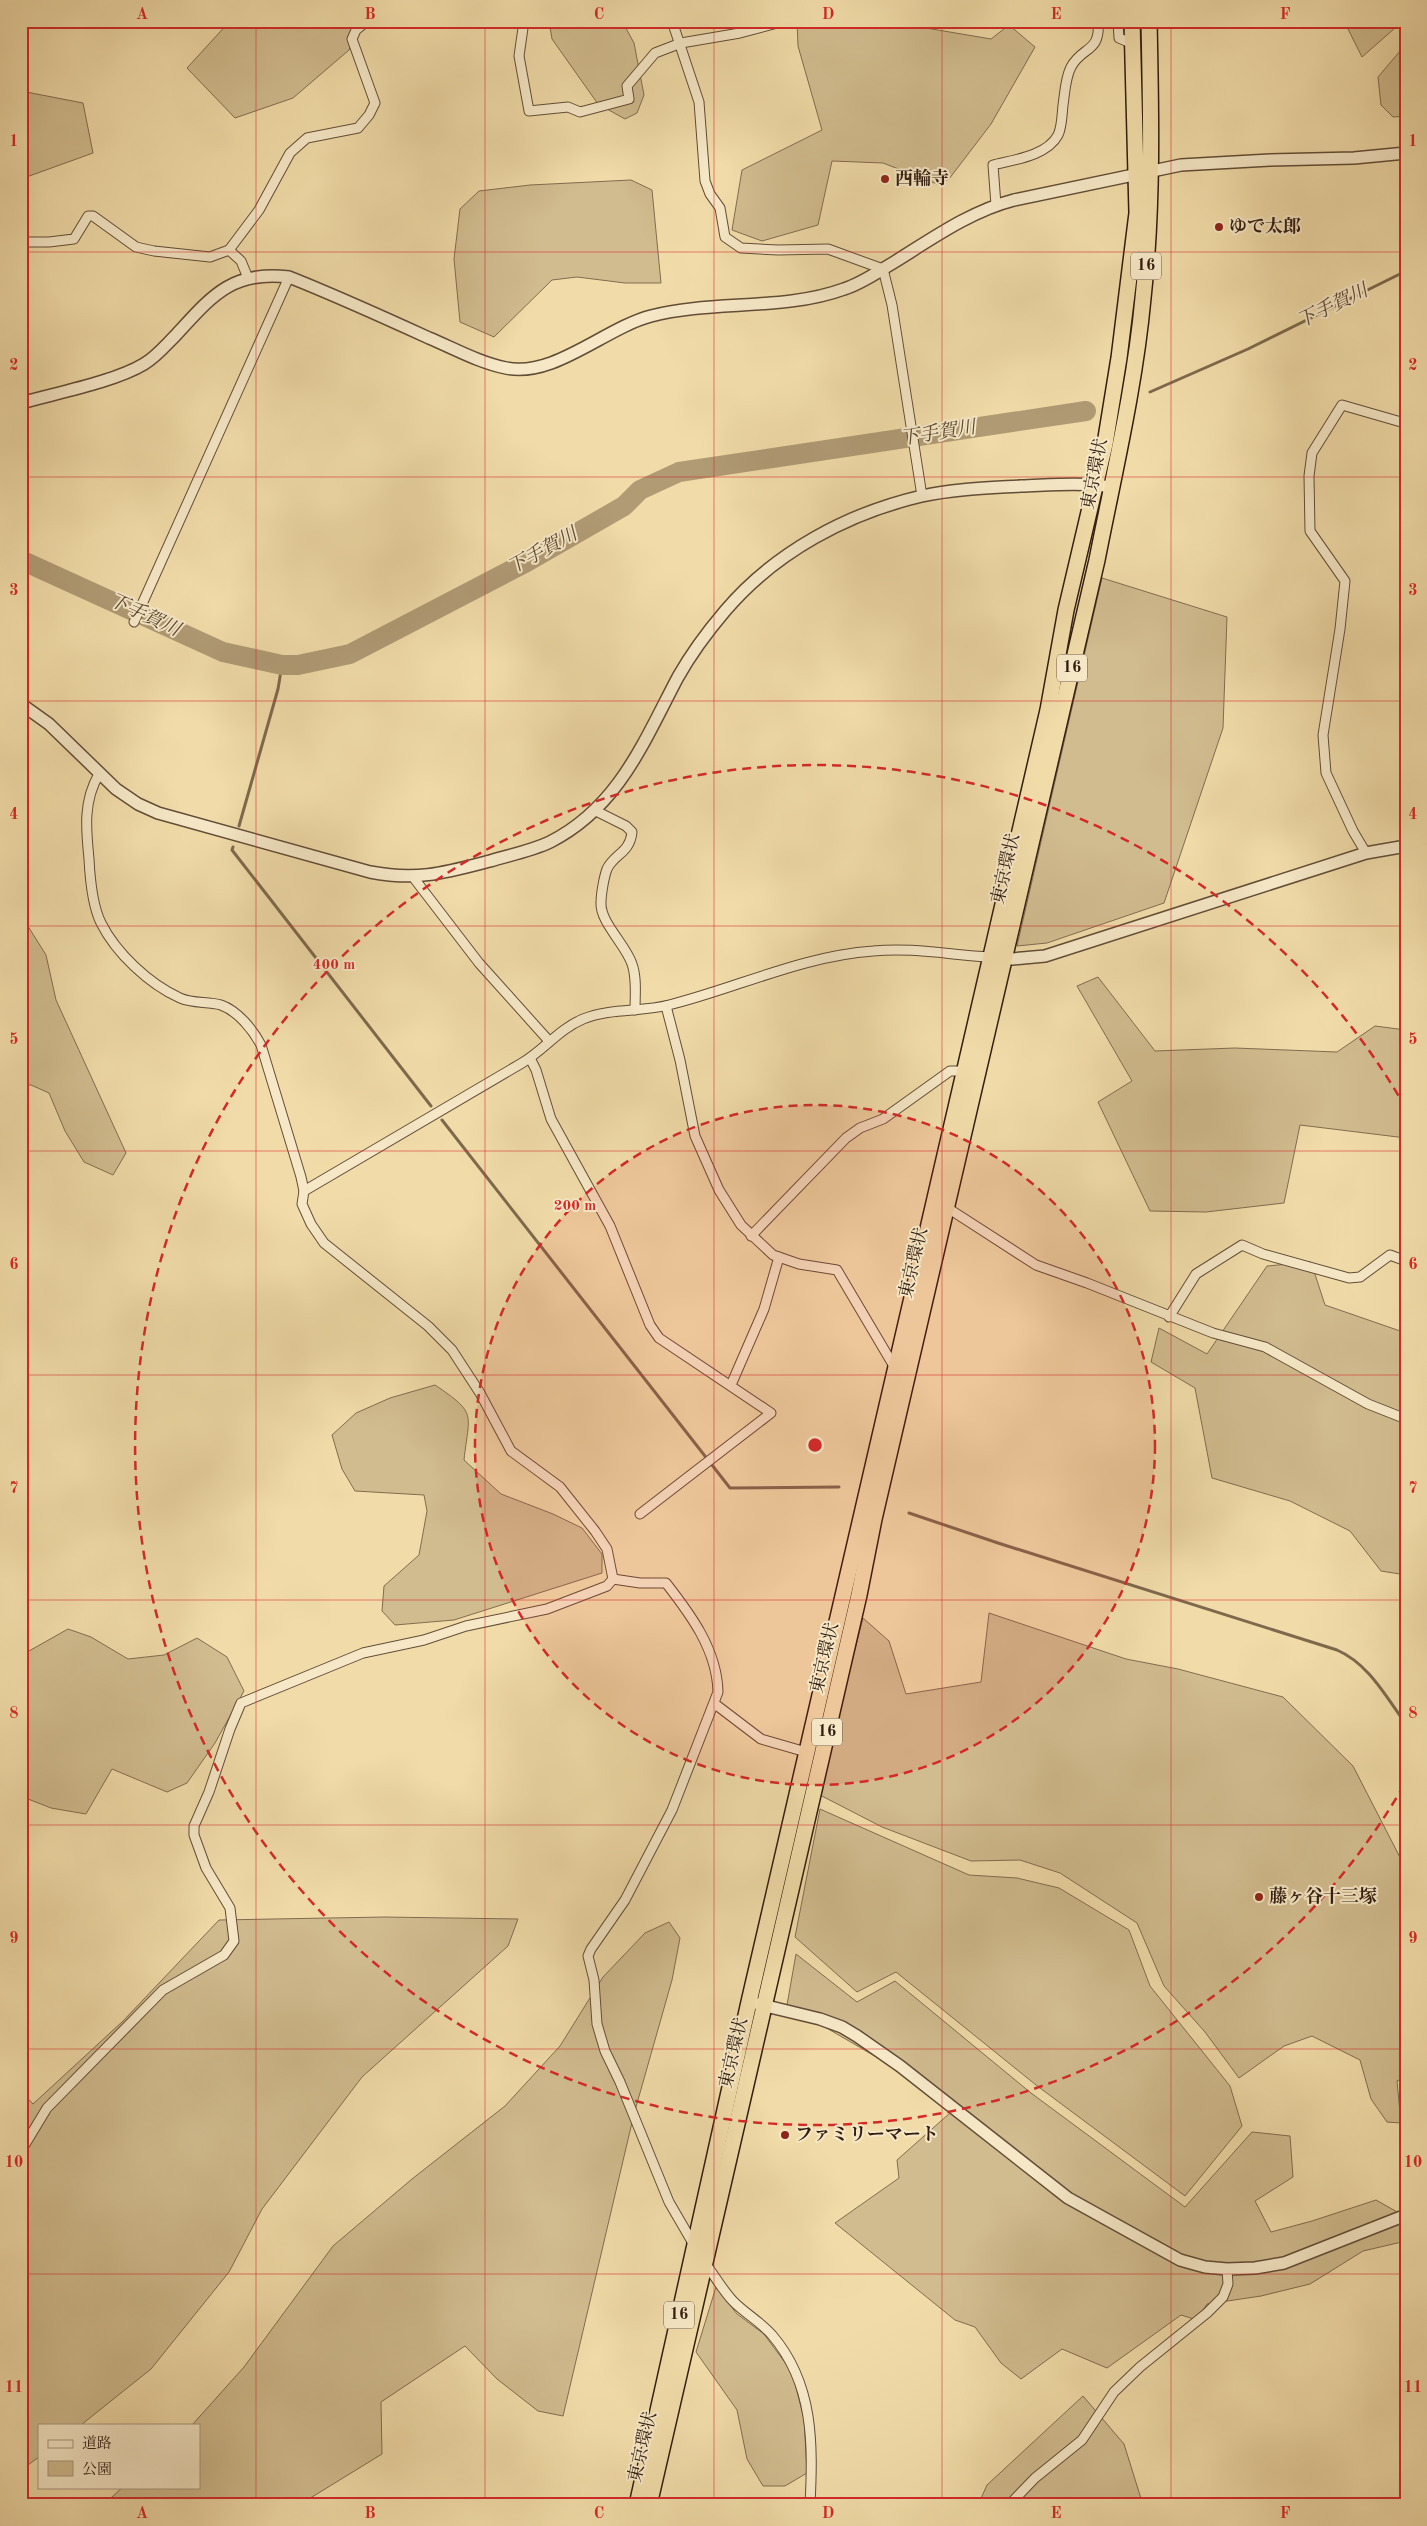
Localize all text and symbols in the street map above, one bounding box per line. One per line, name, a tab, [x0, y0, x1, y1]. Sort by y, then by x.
text: A	[136, 7, 148, 23]
text: B	[364, 7, 376, 23]
text: C	[594, 7, 604, 23]
text: D	[822, 7, 834, 23]
text: E	[1050, 7, 1062, 23]
text: F	[1280, 7, 1291, 23]
text: 1	[9, 134, 19, 150]
text: 1	[1408, 134, 1418, 150]
place label: 西輪寺	[895, 168, 949, 188]
marker: 西輪寺	[879, 173, 891, 185]
place label: ゆで太郎	[1229, 216, 1301, 236]
marker: ゆで太郎	[1213, 221, 1225, 233]
road number: 16	[1131, 252, 1161, 280]
water label: 下手賀川	[1294, 279, 1373, 332]
text: 2	[9, 358, 19, 374]
text: 2	[1408, 358, 1418, 374]
water label: 下手賀川	[899, 416, 979, 449]
street label: 東京環状	[1077, 437, 1111, 511]
water label: 下手賀川	[504, 523, 583, 579]
text: 3	[9, 583, 19, 599]
text: 3	[1408, 583, 1418, 599]
water label: 下手賀川	[106, 590, 185, 642]
road number: 16	[1057, 654, 1087, 681]
text: 4	[9, 807, 19, 823]
text: 4	[1408, 807, 1418, 823]
street label: 東京環状	[987, 831, 1023, 906]
text: 400 m	[313, 958, 355, 973]
text: 5	[9, 1032, 19, 1048]
text: 5	[1408, 1032, 1418, 1048]
text: 200 m	[554, 1199, 596, 1214]
street label: 東京環状	[895, 1225, 931, 1300]
text: 6	[9, 1257, 19, 1273]
text: 6	[1408, 1257, 1418, 1273]
centre of rings	[806, 1436, 824, 1454]
text: 7	[9, 1481, 19, 1497]
text: 7	[1408, 1481, 1418, 1497]
street label: 東京環状	[806, 1620, 842, 1695]
text: 8	[9, 1706, 19, 1722]
text: 8	[1408, 1706, 1418, 1722]
road number: 16	[812, 1718, 842, 1745]
place label: 藤ヶ谷十三塚	[1269, 1886, 1377, 1906]
marker: 藤ヶ谷十三塚	[1253, 1891, 1265, 1903]
text: 9	[9, 1931, 19, 1947]
text: 9	[1408, 1931, 1418, 1947]
street label: 東京環状	[715, 2015, 751, 2090]
place label: ファミリーマート	[795, 2125, 939, 2144]
marker: ファミリーマート	[779, 2129, 791, 2141]
text: 10	[5, 2155, 23, 2171]
text: 10	[1404, 2155, 1422, 2171]
road number: 16	[664, 2302, 694, 2328]
text: 11	[5, 2380, 23, 2396]
text: 11	[1404, 2380, 1422, 2396]
street label: 東京環状	[624, 2409, 660, 2484]
legend	[38, 2424, 200, 2488]
text: 道路	[82, 2435, 112, 2452]
text: 公園	[82, 2461, 112, 2478]
text: A	[136, 2506, 148, 2522]
text: B	[364, 2506, 376, 2522]
text: C	[594, 2506, 604, 2522]
text: D	[822, 2506, 834, 2522]
text: E	[1050, 2506, 1062, 2522]
text: F	[1280, 2506, 1291, 2522]

